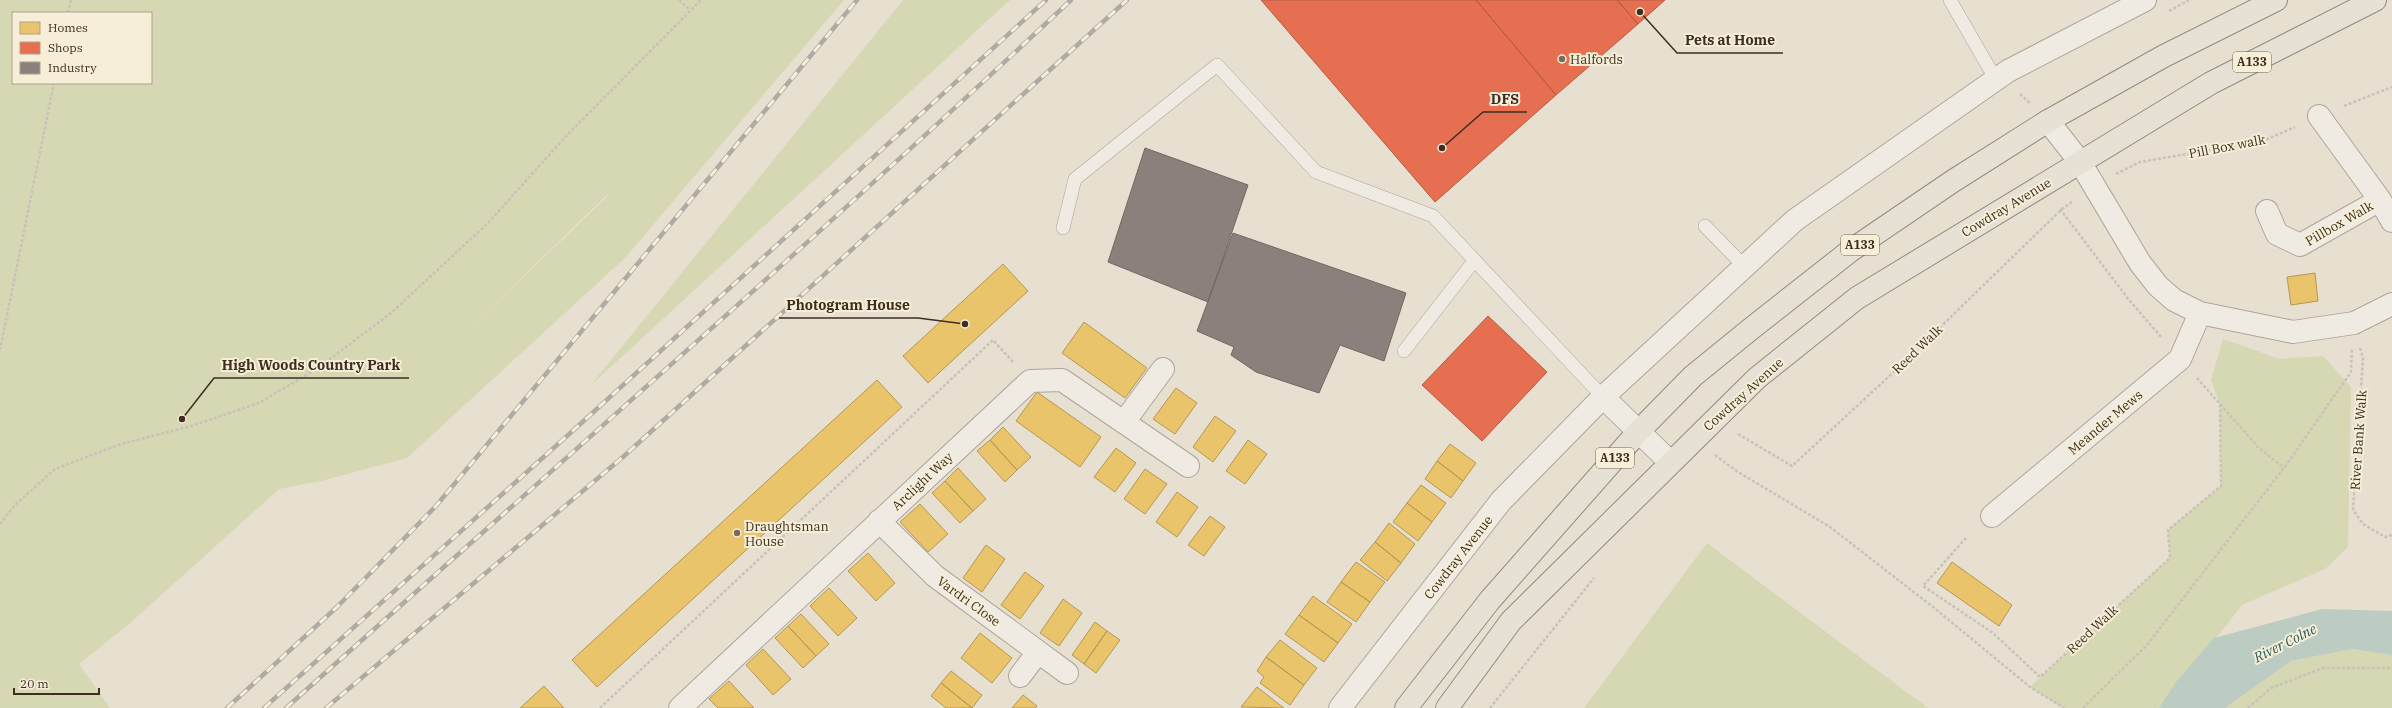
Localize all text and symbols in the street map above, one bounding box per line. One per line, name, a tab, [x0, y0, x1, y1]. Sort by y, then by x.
legend	[12, 12, 152, 84]
text: Homes	[48, 20, 88, 35]
callout: Pets at Home	[1677, 27, 1783, 53]
text: Pets at Home	[1685, 31, 1775, 49]
text: Shops	[48, 40, 83, 55]
place label: Halfords	[1570, 51, 1623, 68]
road number: A133	[2233, 52, 2271, 72]
marker: Halfords	[1557, 54, 1567, 64]
text: Industry	[48, 60, 97, 75]
callout: DFS	[1483, 86, 1527, 112]
text: DFS	[1491, 90, 1519, 108]
street label: Pill Box walk	[2187, 131, 2267, 162]
street label: Cowdray Avenue	[1958, 174, 2054, 241]
street label: Pillbox Walk	[2302, 197, 2377, 250]
road number: A133	[1841, 235, 1879, 255]
callout: Photogram House	[779, 292, 918, 318]
text: Photogram House	[786, 296, 910, 314]
street label: Reed Walk	[1888, 321, 1947, 378]
callout: High Woods Country Park	[214, 352, 409, 378]
street label: Cowdray Avenue	[1700, 354, 1787, 435]
text: High Woods Country Park	[222, 356, 401, 374]
street label: Meander Mews	[2065, 386, 2146, 459]
street label: River Bank Walk	[2347, 389, 2371, 491]
road number: A133	[1596, 448, 1634, 468]
street label: Arclight Way	[888, 449, 957, 514]
street label: Cowdray Avenue	[1420, 512, 1496, 603]
place label: Draughtsman House	[745, 518, 829, 550]
marker: Draughtsman House	[732, 528, 742, 538]
street label: Vardri Close	[934, 573, 1004, 630]
street label: Reed Walk	[2063, 601, 2122, 657]
water label: River Colne	[2250, 619, 2320, 667]
scale bar	[14, 670, 99, 696]
text: 20 m	[20, 676, 49, 691]

